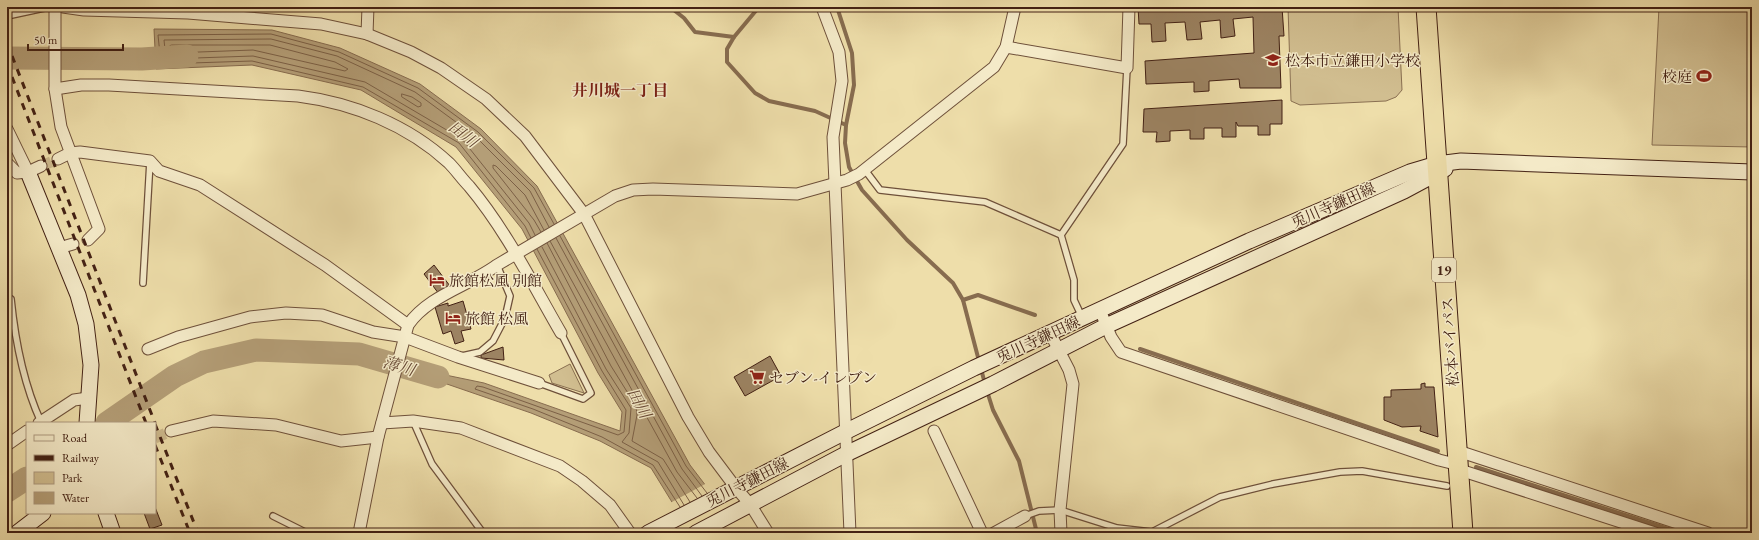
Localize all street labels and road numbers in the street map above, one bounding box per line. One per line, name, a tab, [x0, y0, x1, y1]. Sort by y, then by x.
street label: 兎川寺鎌田線	[1288, 178, 1378, 232]
road number: 19	[1432, 258, 1456, 282]
street label: 松本バイパス	[1437, 297, 1463, 387]
street label: 兎川寺鎌田線	[993, 311, 1083, 367]
street label: 兎川寺鎌田線	[703, 453, 791, 511]

